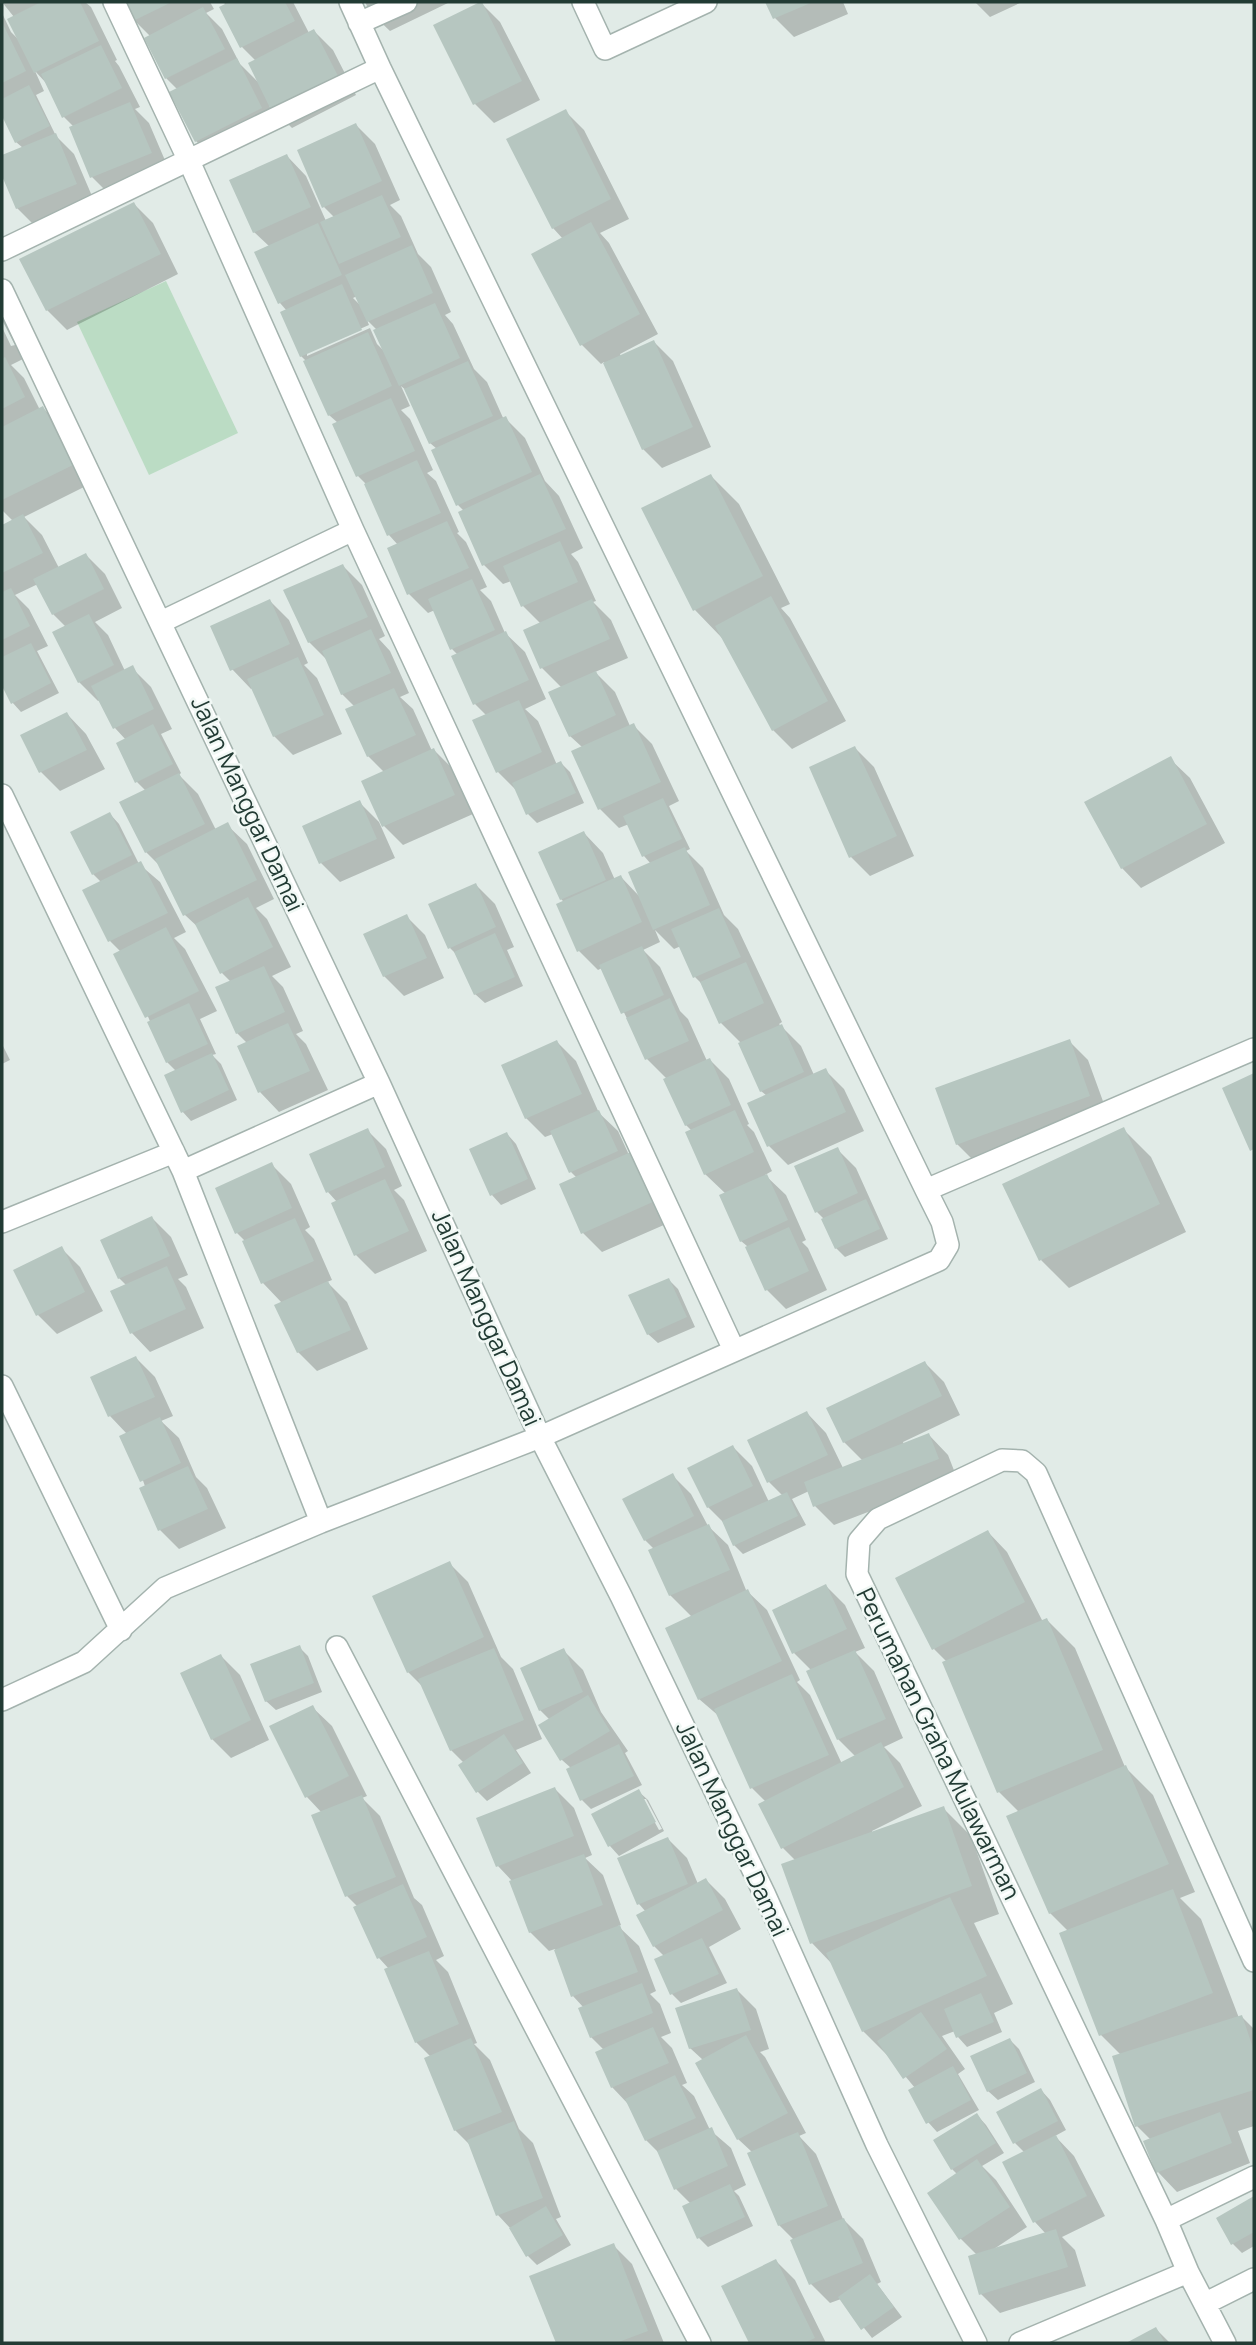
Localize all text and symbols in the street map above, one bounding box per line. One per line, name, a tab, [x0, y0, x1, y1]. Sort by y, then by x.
street label: Jalan Manggar Damai	[184, 690, 313, 916]
street label: Jalan Manggar Damai	[425, 1204, 550, 1431]
street label: Perumahan Graha Mulawarman	[849, 1582, 1029, 1905]
street label: Jalan Manggar Damai	[669, 1715, 798, 1941]

